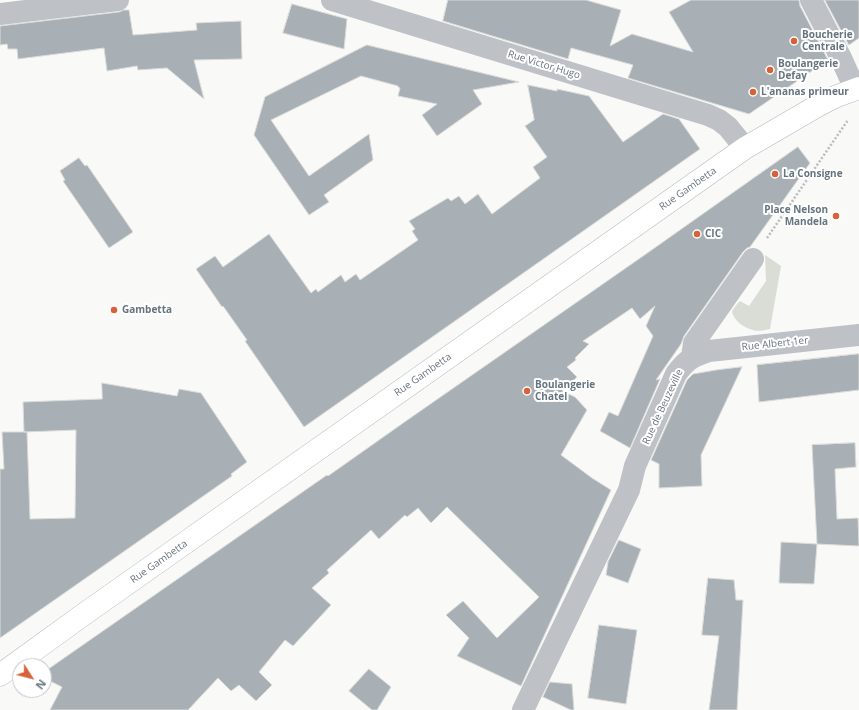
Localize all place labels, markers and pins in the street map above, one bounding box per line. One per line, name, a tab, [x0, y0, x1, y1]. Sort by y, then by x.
place label: Boucherie Centrale	[802, 29, 853, 52]
marker: Boucherie Centrale	[789, 36, 799, 46]
place label: Boulangerie Defay	[778, 58, 838, 82]
marker: Boulangerie Defay	[765, 65, 775, 75]
place label: L'ananas primeur	[761, 86, 849, 98]
marker: L'ananas primeur	[748, 87, 758, 97]
place label: La Consigne	[783, 168, 843, 180]
marker: La Consigne	[770, 169, 780, 179]
place label: Place Nelson Mandela	[764, 204, 828, 228]
marker: Place Nelson Mandela	[831, 211, 841, 221]
place label: CIC	[705, 228, 721, 240]
marker: CIC	[692, 229, 702, 239]
place label: Gambetta	[122, 304, 172, 316]
marker: Gambetta	[109, 305, 119, 315]
place label: Boulangerie Chatel	[535, 379, 595, 402]
marker: Boulangerie Chatel	[522, 386, 532, 396]

